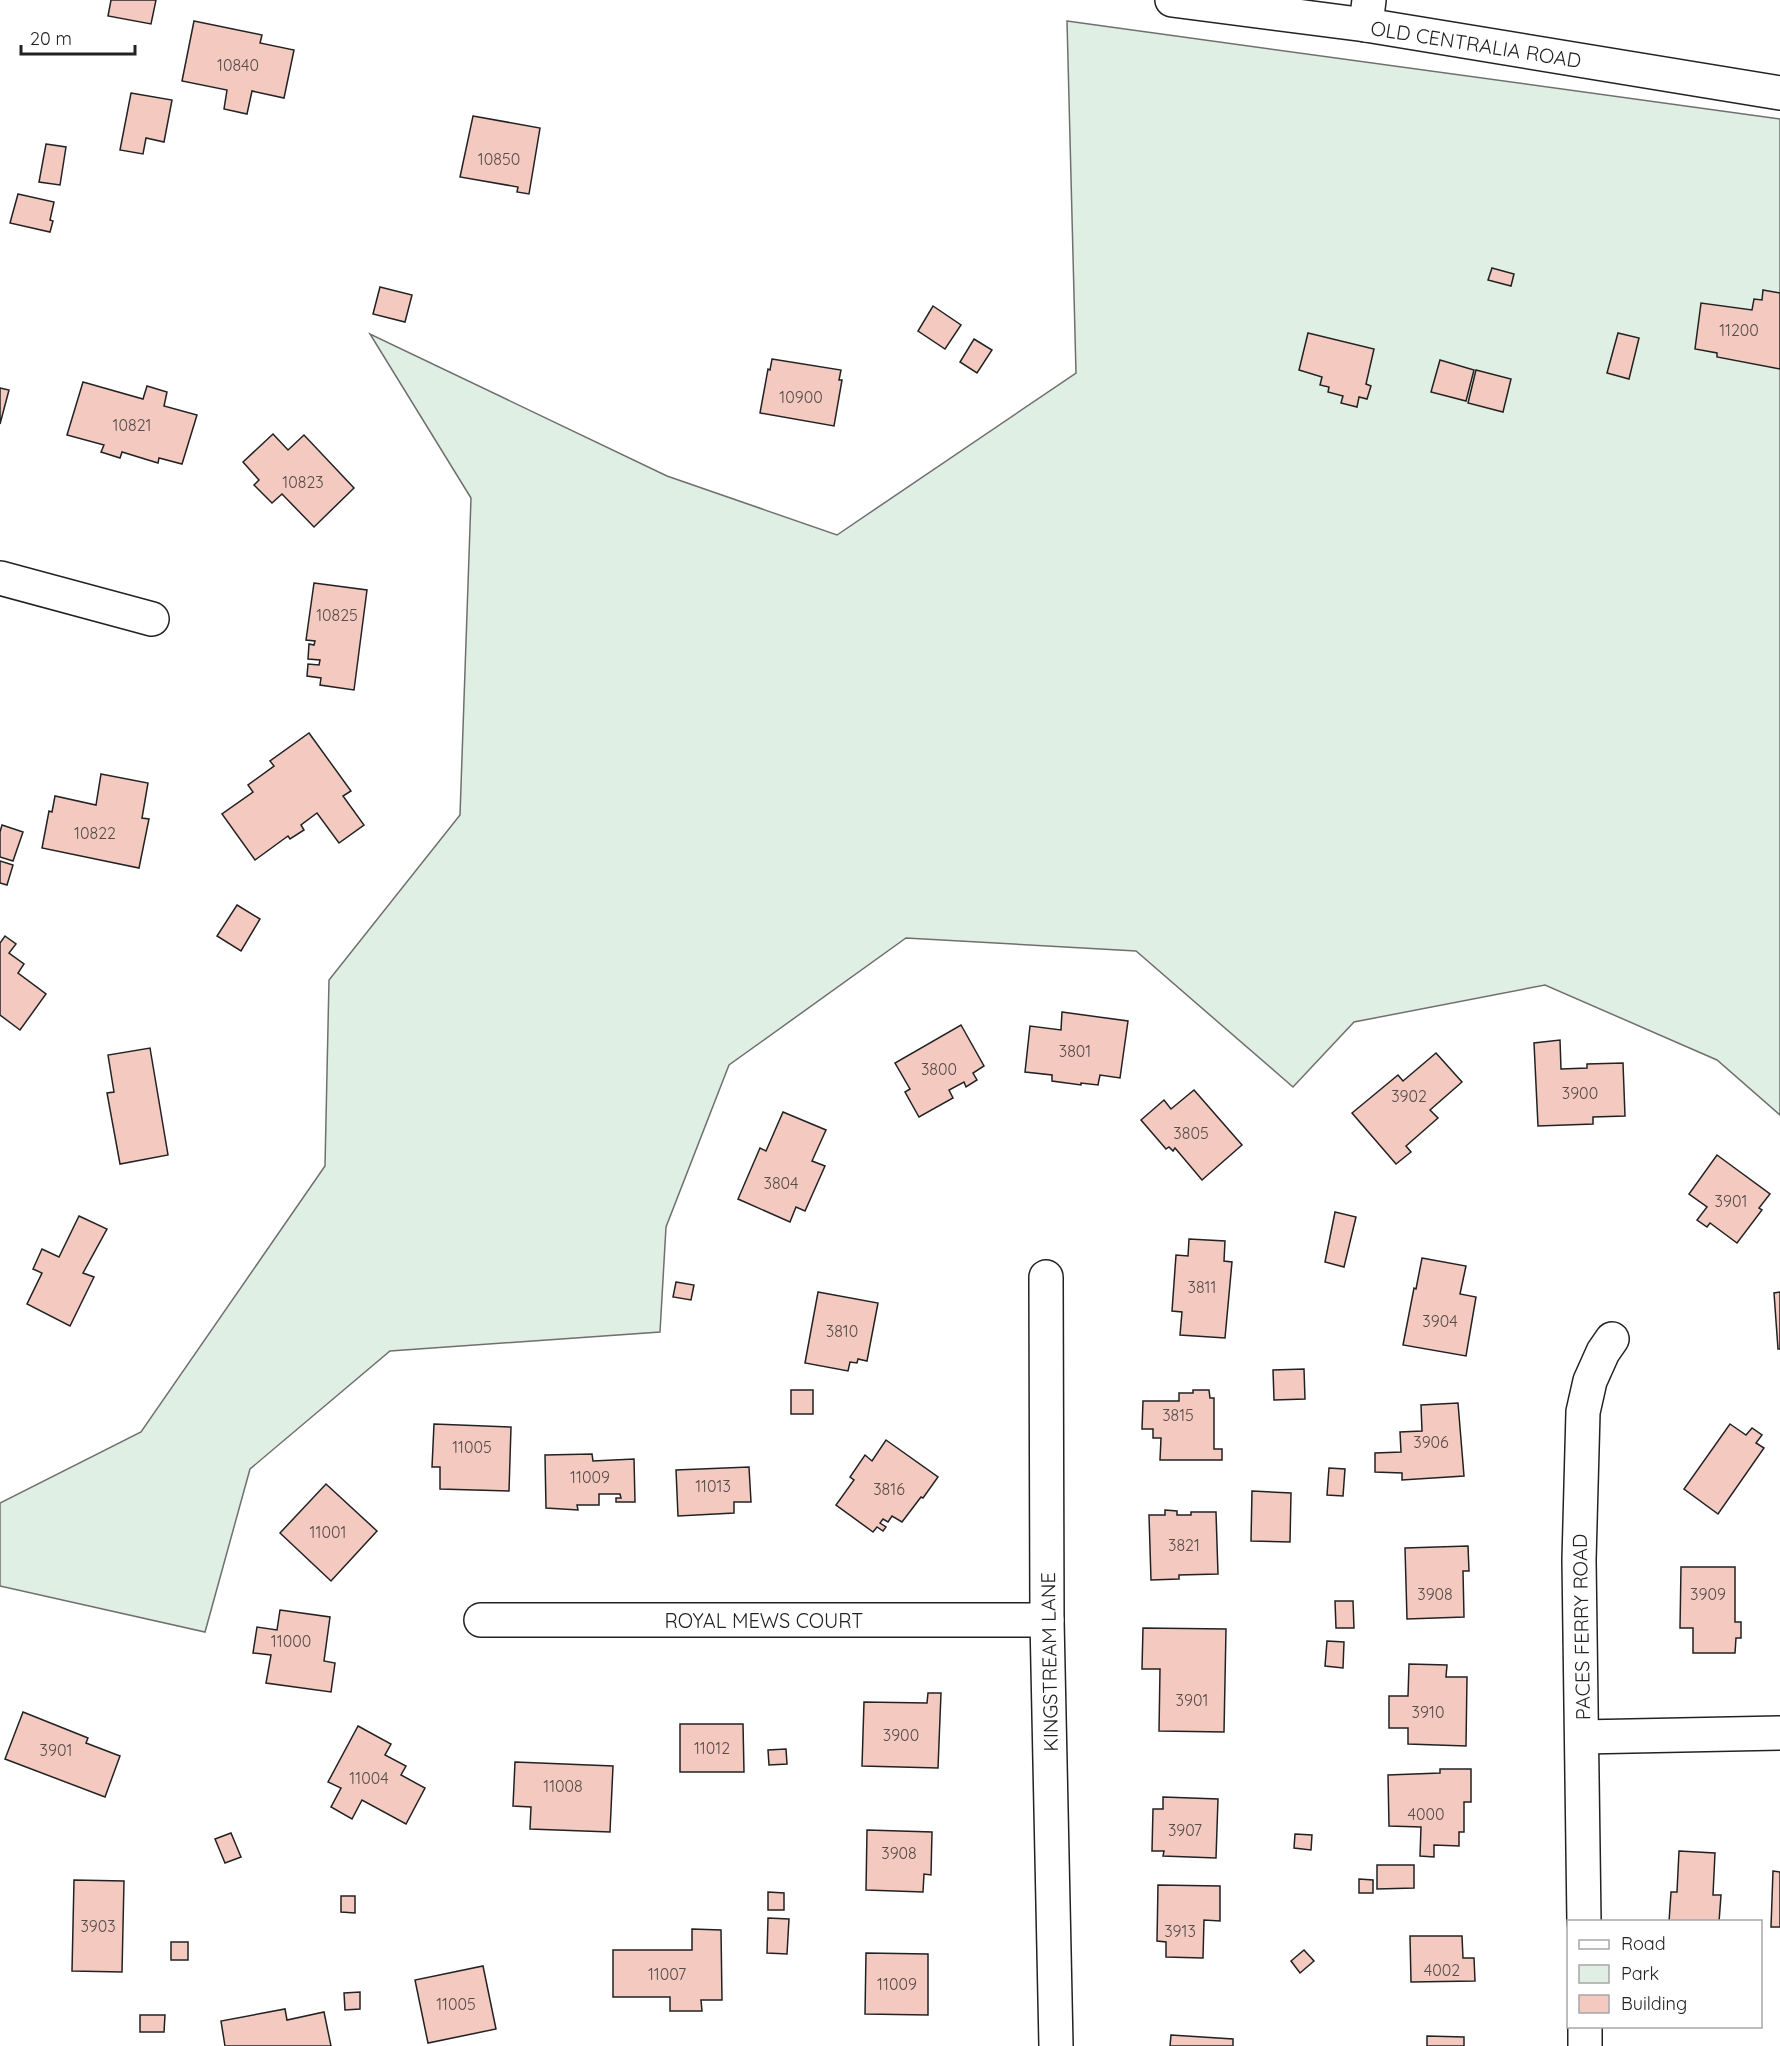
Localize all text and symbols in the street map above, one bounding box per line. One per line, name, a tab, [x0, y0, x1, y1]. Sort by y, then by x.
street label: OLD CENTRALIA ROAD	[1369, 15, 1583, 73]
scale bar	[21, 18, 135, 56]
text: 20 m	[30, 27, 72, 50]
house number: 10840	[217, 55, 259, 75]
house number: 10850	[478, 149, 520, 169]
house number: 11200	[1719, 320, 1759, 340]
house number: 10900	[779, 387, 823, 407]
house number: 10821	[113, 415, 151, 435]
house number: 10823	[282, 472, 324, 492]
house number: 10825	[316, 605, 358, 625]
house number: 10822	[74, 823, 116, 843]
house number: 3801	[1059, 1041, 1091, 1061]
house number: 3800	[921, 1059, 957, 1079]
house number: 3900	[1562, 1083, 1598, 1103]
house number: 3902	[1391, 1086, 1427, 1106]
house number: 3805	[1173, 1123, 1209, 1143]
house number: 3804	[764, 1173, 798, 1193]
house number: 3901	[1715, 1191, 1747, 1211]
house number: 3811	[1188, 1277, 1216, 1297]
house number: 3904	[1422, 1311, 1458, 1331]
house number: 3810	[826, 1321, 858, 1341]
house number: 3815	[1162, 1405, 1194, 1425]
house number: 3906	[1413, 1432, 1449, 1452]
house number: 11005	[452, 1437, 492, 1457]
house number: 11009	[570, 1467, 610, 1487]
house number: 11013	[695, 1476, 731, 1496]
house number: 3816	[873, 1479, 905, 1499]
house number: 11001	[310, 1522, 346, 1542]
street label: PACES FERRY ROAD	[1567, 1534, 1595, 1720]
house number: 3821	[1168, 1535, 1200, 1555]
street label: KINGSTREAM LANE	[1035, 1572, 1063, 1752]
house number: 3908	[1417, 1584, 1453, 1604]
house number: 3909	[1690, 1584, 1726, 1604]
street label: ROYAL MEWS COURT	[665, 1608, 863, 1633]
house number: 11000	[271, 1631, 311, 1651]
house number: 3901	[1176, 1690, 1208, 1710]
house number: 3910	[1412, 1702, 1444, 1722]
house number: 3900	[883, 1725, 919, 1745]
house number: 11012	[694, 1738, 730, 1758]
house number: 3901	[40, 1740, 72, 1760]
house number: 11004	[349, 1768, 389, 1788]
house number: 11008	[543, 1776, 583, 1796]
house number: 4000	[1408, 1804, 1445, 1824]
house number: 3907	[1168, 1820, 1202, 1840]
house number: 3908	[881, 1843, 917, 1863]
house number: 3903	[80, 1916, 116, 1936]
legend	[1567, 1920, 1762, 2028]
house number: 3913	[1164, 1921, 1196, 1941]
text: Road	[1621, 1932, 1666, 1955]
house number: 4002	[1424, 1960, 1460, 1980]
text: Park	[1621, 1962, 1659, 1985]
house number: 11007	[648, 1964, 686, 1984]
house number: 11009	[877, 1974, 917, 1994]
text: Building	[1621, 1992, 1687, 2015]
house number: 11005	[436, 1994, 476, 2014]

